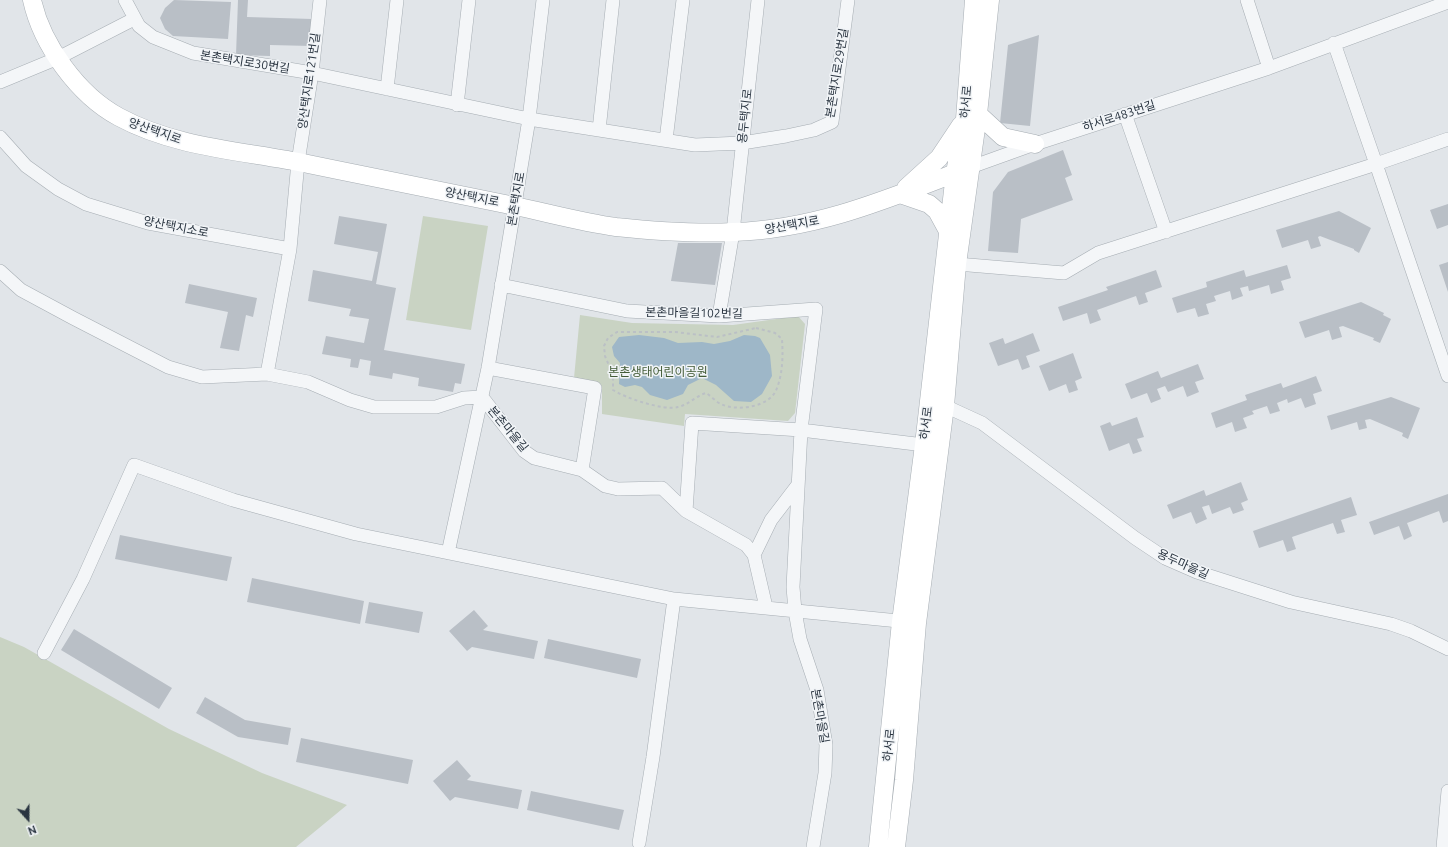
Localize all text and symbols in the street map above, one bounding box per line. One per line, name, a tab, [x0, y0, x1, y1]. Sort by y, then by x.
street label: 본촌택지로29번길	[823, 27, 851, 119]
street label: 양산택지로121번길	[295, 32, 323, 130]
street label: 본촌택지로30번길	[199, 48, 291, 76]
street label: 하서로	[957, 85, 975, 119]
street label: 용두택지로	[735, 88, 755, 144]
street label: 하서로483번길	[1081, 97, 1157, 135]
street label: 양산택지로	[127, 115, 183, 147]
street label: 본촌택지로	[504, 171, 528, 227]
street label: 양산택지로	[444, 185, 500, 209]
street label: 양산택지로	[764, 213, 820, 237]
street label: 양산택지소로	[142, 214, 210, 240]
street label: 본촌마을길102번길	[645, 305, 743, 321]
park label: 본촌생태어린이공원	[608, 365, 708, 379]
street label: 본촌마을길	[485, 403, 531, 455]
street label: 하서로	[917, 406, 935, 440]
street label: 용두마을길	[1155, 546, 1211, 582]
street label: 본촌마을길	[808, 688, 832, 744]
street label: 하서로	[880, 728, 898, 762]
north arrow	[8, 799, 48, 839]
text: N	[26, 823, 38, 837]

